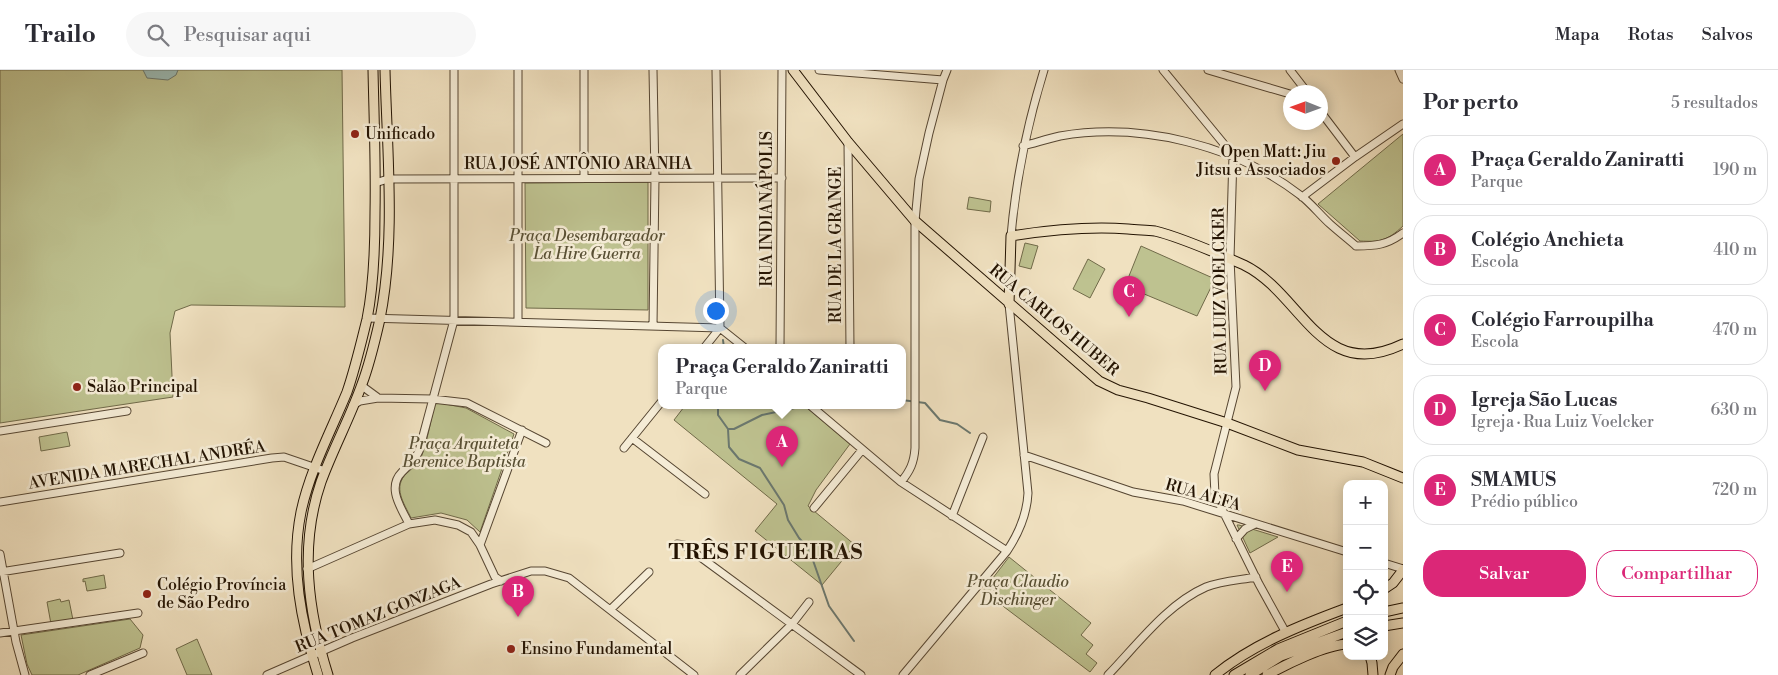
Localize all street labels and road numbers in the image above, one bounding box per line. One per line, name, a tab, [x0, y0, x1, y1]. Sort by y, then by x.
street label: RUA INDIANÁPOLIS	[755, 131, 777, 287]
street label: RUA JOSÉ ANTÔNIO ARANHA	[464, 152, 693, 174]
street label: RUA DE LA GRANGE	[826, 167, 846, 323]
street label: RUA LUIZ VOELCKER	[1209, 206, 1231, 375]
street label: RUA CARLOS HUBER	[985, 260, 1124, 381]
street label: AVENIDA MARECHAL ANDRÉA	[26, 434, 268, 494]
street label: RUA ALFA	[1163, 475, 1244, 516]
street label: RUA TOMAZ GONZAGA	[292, 572, 465, 657]

